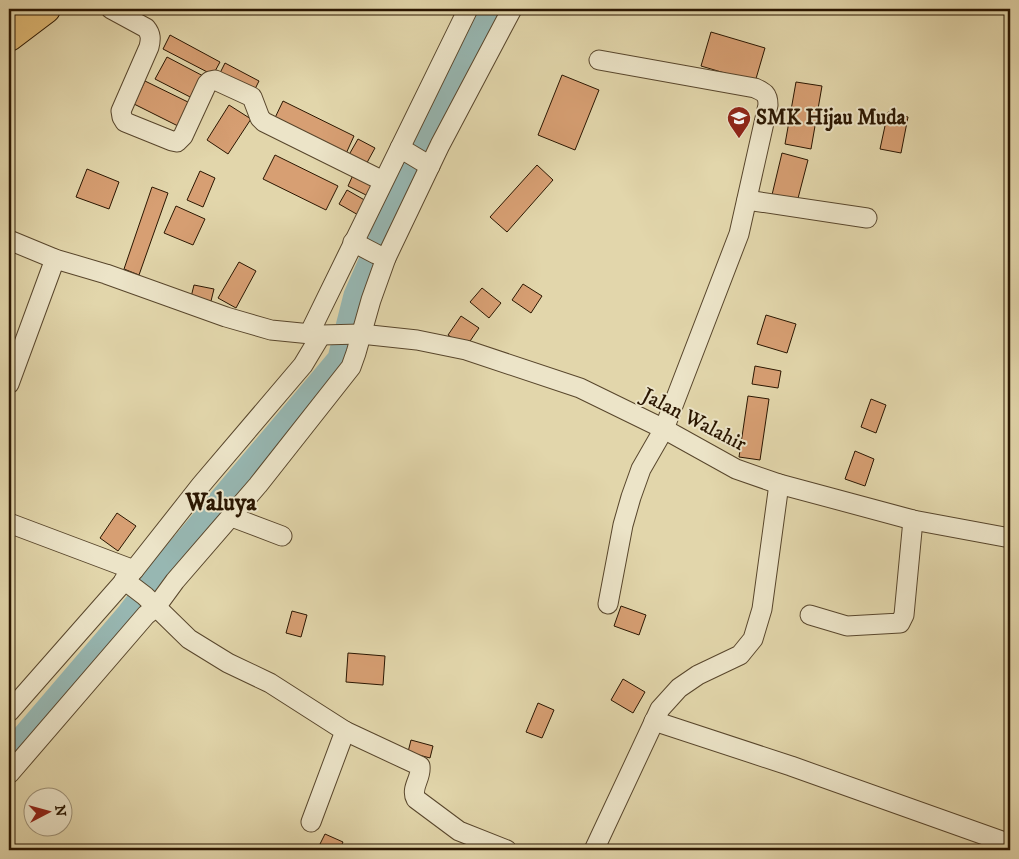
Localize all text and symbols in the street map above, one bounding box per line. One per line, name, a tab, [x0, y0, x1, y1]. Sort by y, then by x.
school or university icon: SMK Hijau Muda	[726, 105, 752, 139]
place label: SMK Hijau Muda	[756, 105, 907, 132]
street label: Jalan Walahir	[636, 382, 751, 458]
district label: Waluya	[184, 488, 257, 518]
north arrow	[22, 786, 72, 836]
text: N	[50, 804, 70, 818]

